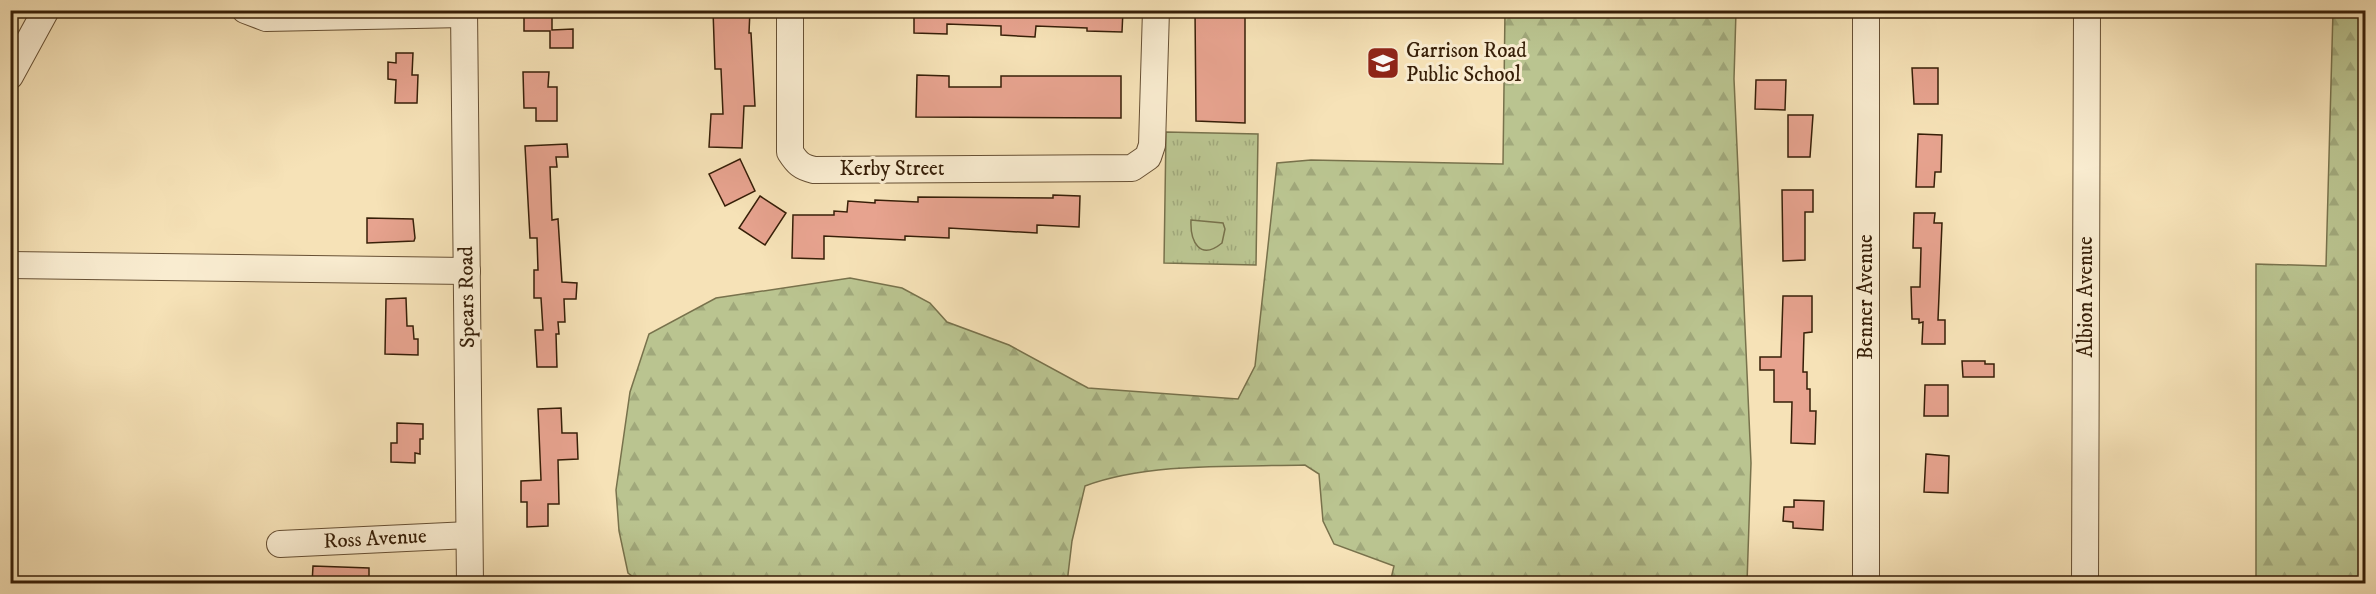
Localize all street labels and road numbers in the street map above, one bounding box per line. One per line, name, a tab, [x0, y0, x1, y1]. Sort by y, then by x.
street label: Kerby Street	[839, 156, 945, 182]
street label: Benner Avenue	[1853, 234, 1879, 360]
street label: Albion Avenue	[2073, 236, 2099, 358]
street label: Spears Road	[453, 245, 481, 348]
street label: Ross Avenue	[323, 523, 427, 555]

